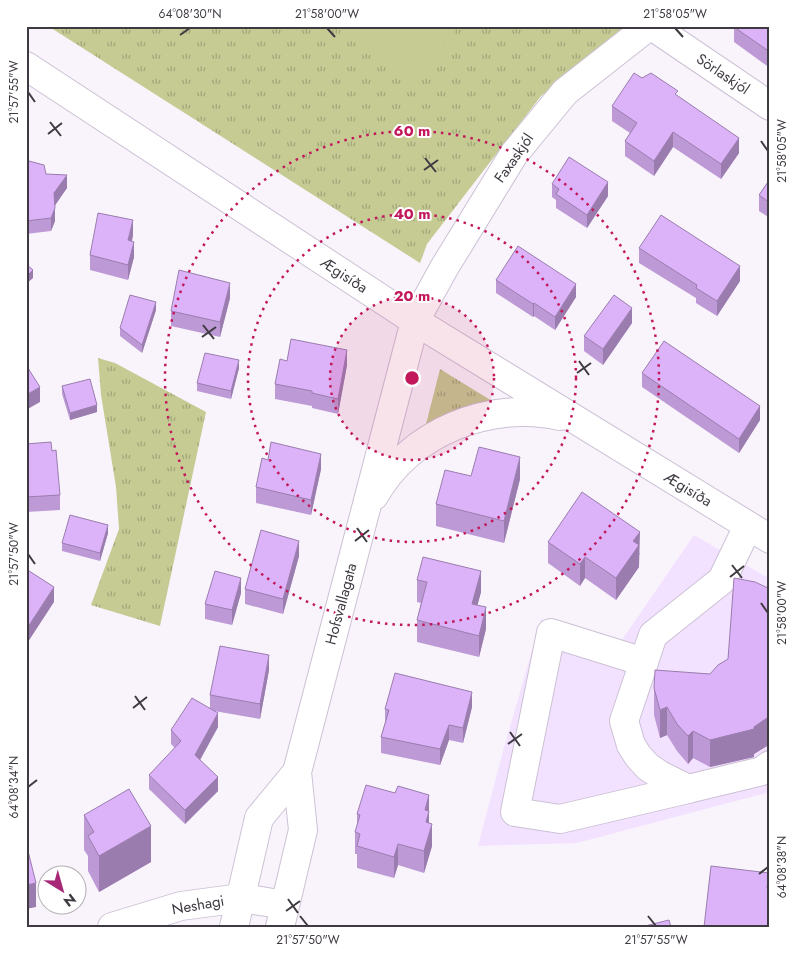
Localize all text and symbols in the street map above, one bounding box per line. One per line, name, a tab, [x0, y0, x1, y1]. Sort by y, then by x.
text: 64°08'30"N	[158, 5, 222, 23]
text: 21°58'00"W	[295, 5, 359, 23]
text: 21°58'05"W	[643, 5, 707, 23]
street label: Sörlaskjól	[692, 48, 754, 100]
text: 21°57'55"W	[5, 60, 23, 124]
text: 21°58'05"W	[773, 119, 791, 183]
text: 60 m	[394, 120, 430, 142]
street label: Faxaskjól	[489, 129, 539, 187]
text: 40 m	[393, 203, 431, 225]
street label: Ægisíða	[316, 251, 372, 299]
text: 20 m	[394, 285, 430, 307]
centre of rings	[403, 369, 421, 387]
street label: Ægisíða	[660, 466, 716, 512]
text: 21°57'50"W	[5, 522, 23, 586]
street label: Hofsvallagata	[320, 561, 362, 647]
text: 21°58'00"W	[773, 581, 791, 645]
text: 64°08'34"N	[5, 756, 23, 818]
text: 64°08'38"N	[773, 836, 791, 898]
north arrow	[38, 866, 88, 916]
text: N	[59, 889, 80, 912]
street label: Neshagi	[170, 890, 226, 920]
text: 21°57'50"W	[276, 931, 340, 949]
text: 21°57'55"W	[624, 931, 688, 949]

